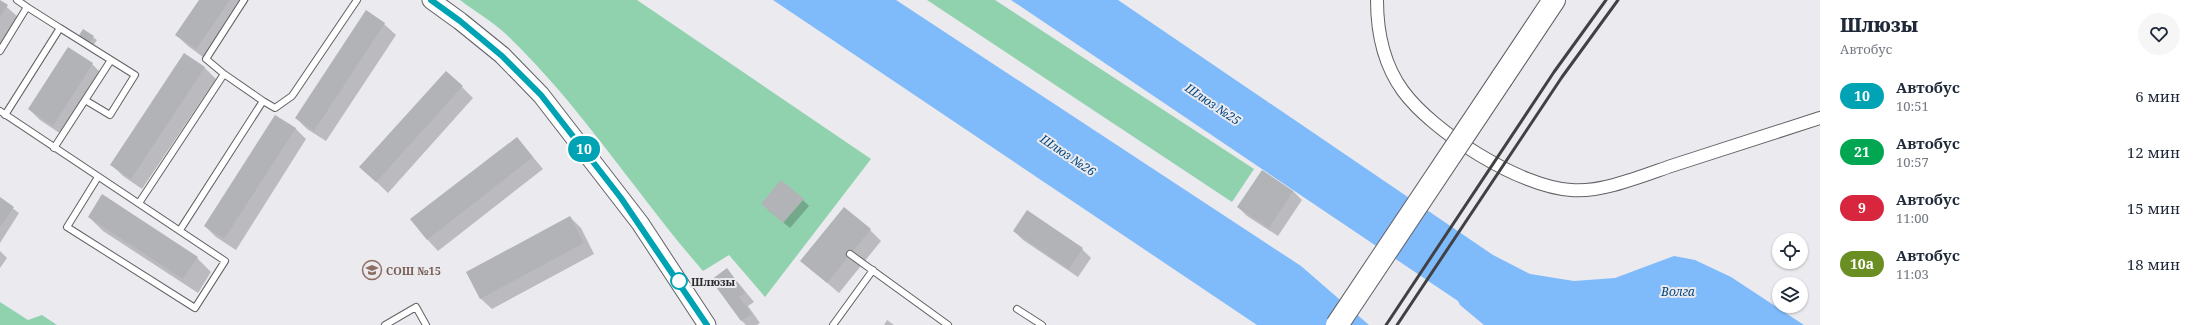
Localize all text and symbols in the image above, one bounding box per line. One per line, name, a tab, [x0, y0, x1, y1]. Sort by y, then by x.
text: Шлюзы	[1840, 12, 1918, 38]
button: heart	[2138, 13, 2180, 55]
text: Автобус	[1840, 40, 1892, 58]
text: Автобус	[1896, 77, 1960, 97]
water label: Шлюз №25	[1181, 79, 1244, 129]
text: 10	[1854, 86, 1870, 105]
text: 6 мин	[2135, 86, 2180, 106]
text: 10:51	[1896, 97, 1929, 115]
water label: Шлюз №26	[1036, 130, 1099, 180]
text: Автобус	[1896, 133, 1960, 153]
line badge: 10	[566, 136, 602, 162]
text: 10	[576, 139, 592, 158]
text: 21	[1854, 142, 1870, 161]
text: 12 мин	[2127, 142, 2180, 162]
text: 10:57	[1896, 153, 1929, 171]
text: Автобус	[1896, 189, 1960, 209]
text: 9	[1858, 198, 1866, 217]
text: 15 мин	[2127, 198, 2180, 218]
text: 11:00	[1896, 209, 1929, 227]
map controls	[1772, 233, 1808, 313]
button: locate	[1772, 233, 1808, 269]
text: Автобус	[1896, 245, 1960, 265]
text: 10а	[1850, 254, 1874, 273]
text: 18 мин	[2127, 254, 2180, 274]
school or university icon: СОШ №15	[361, 259, 383, 281]
place label: СОШ №15	[386, 263, 441, 278]
text: 11:03	[1896, 265, 1929, 283]
marker: Шлюзы	[670, 272, 688, 290]
place label: Шлюзы	[691, 274, 735, 289]
button: layers	[1772, 277, 1808, 313]
water label: Волга	[1660, 283, 1695, 300]

